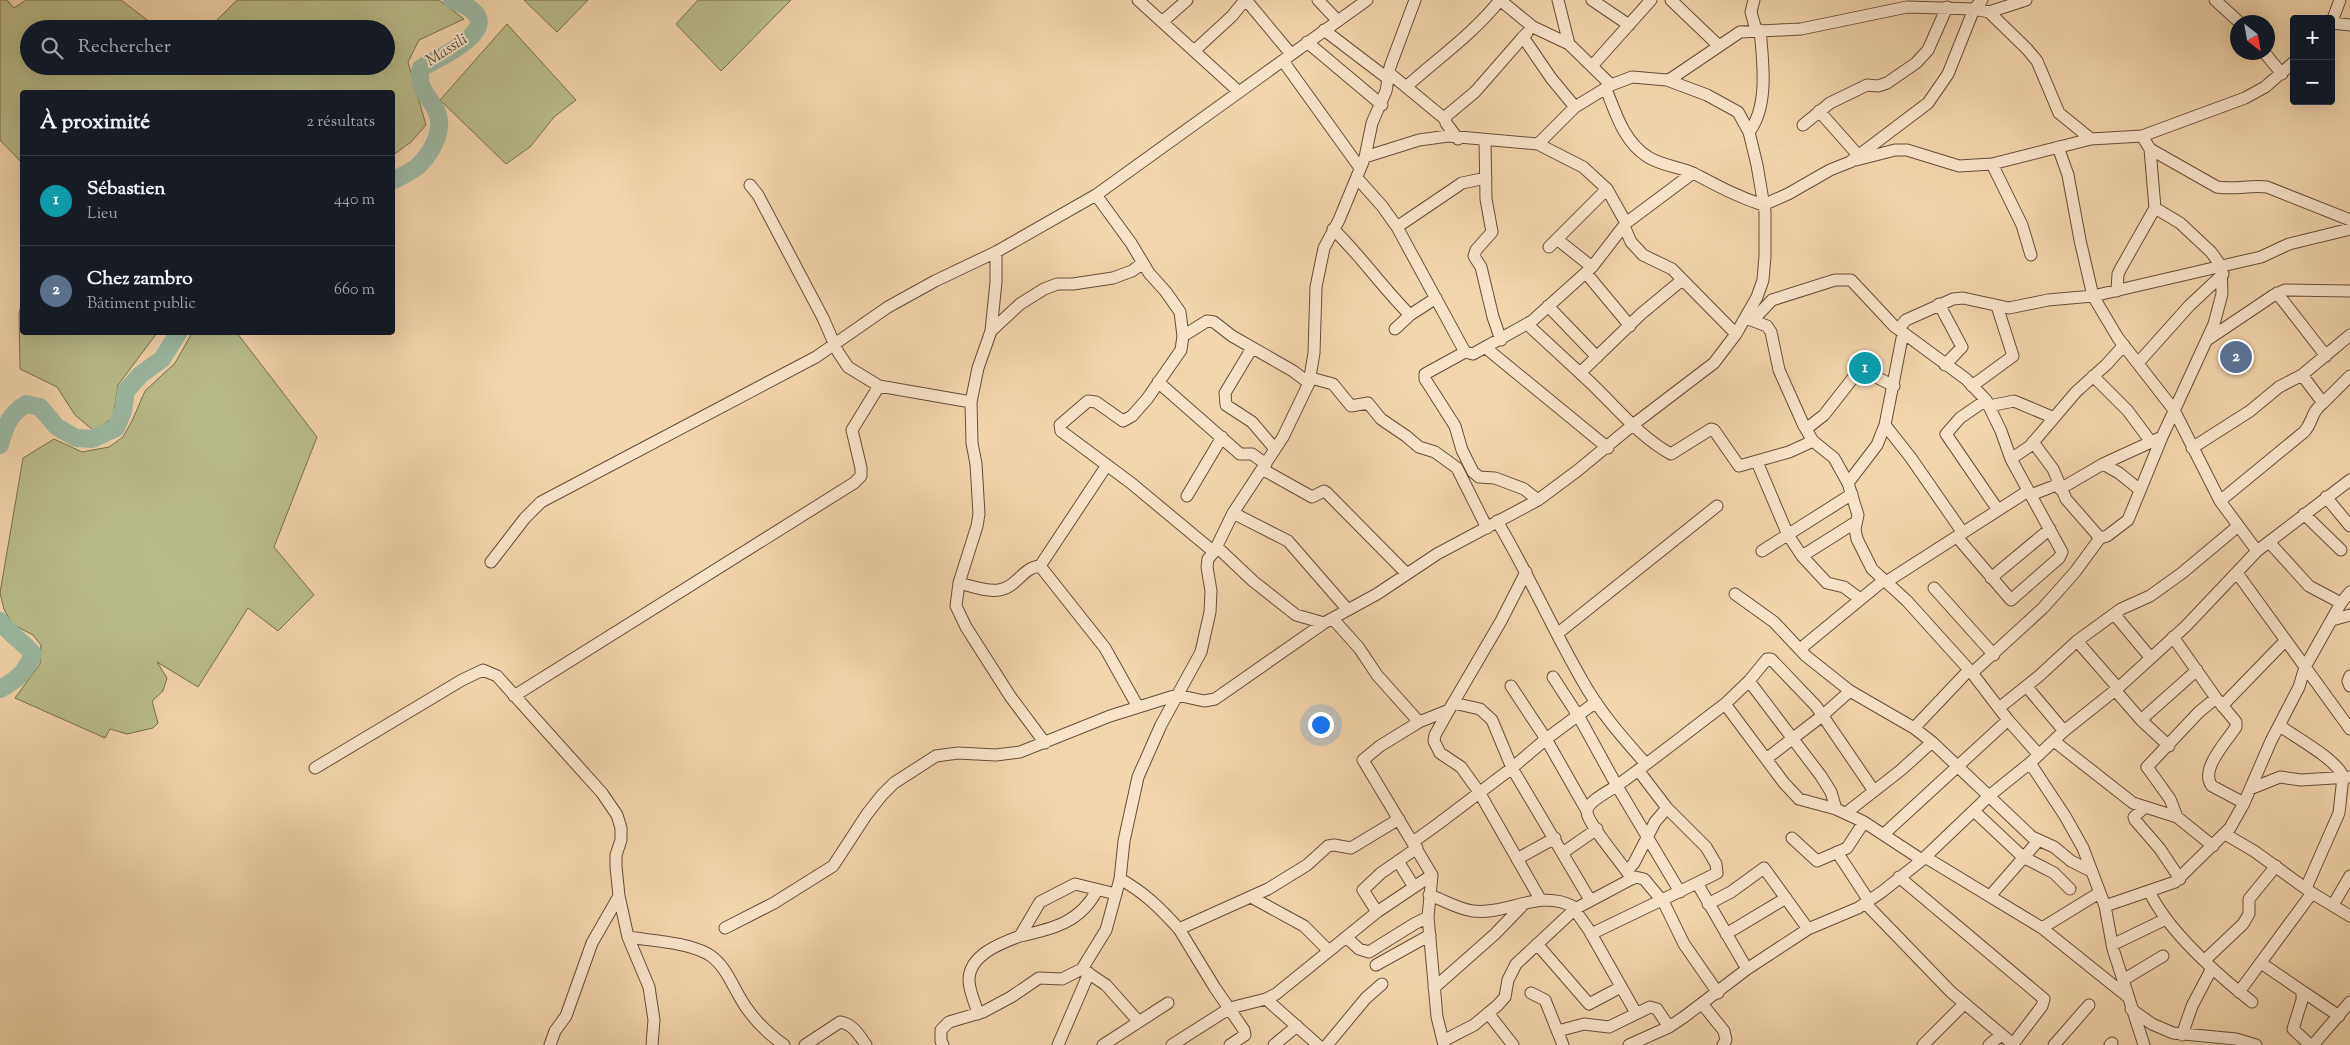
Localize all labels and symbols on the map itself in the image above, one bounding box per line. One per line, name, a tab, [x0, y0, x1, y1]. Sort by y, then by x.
north arrow	[2230, 15, 2275, 60]
water label: Massili	[422, 29, 472, 73]
pin: 2	[2220, 338, 2252, 376]
pin: 1	[1849, 349, 1881, 387]
your location	[1308, 712, 1334, 738]

